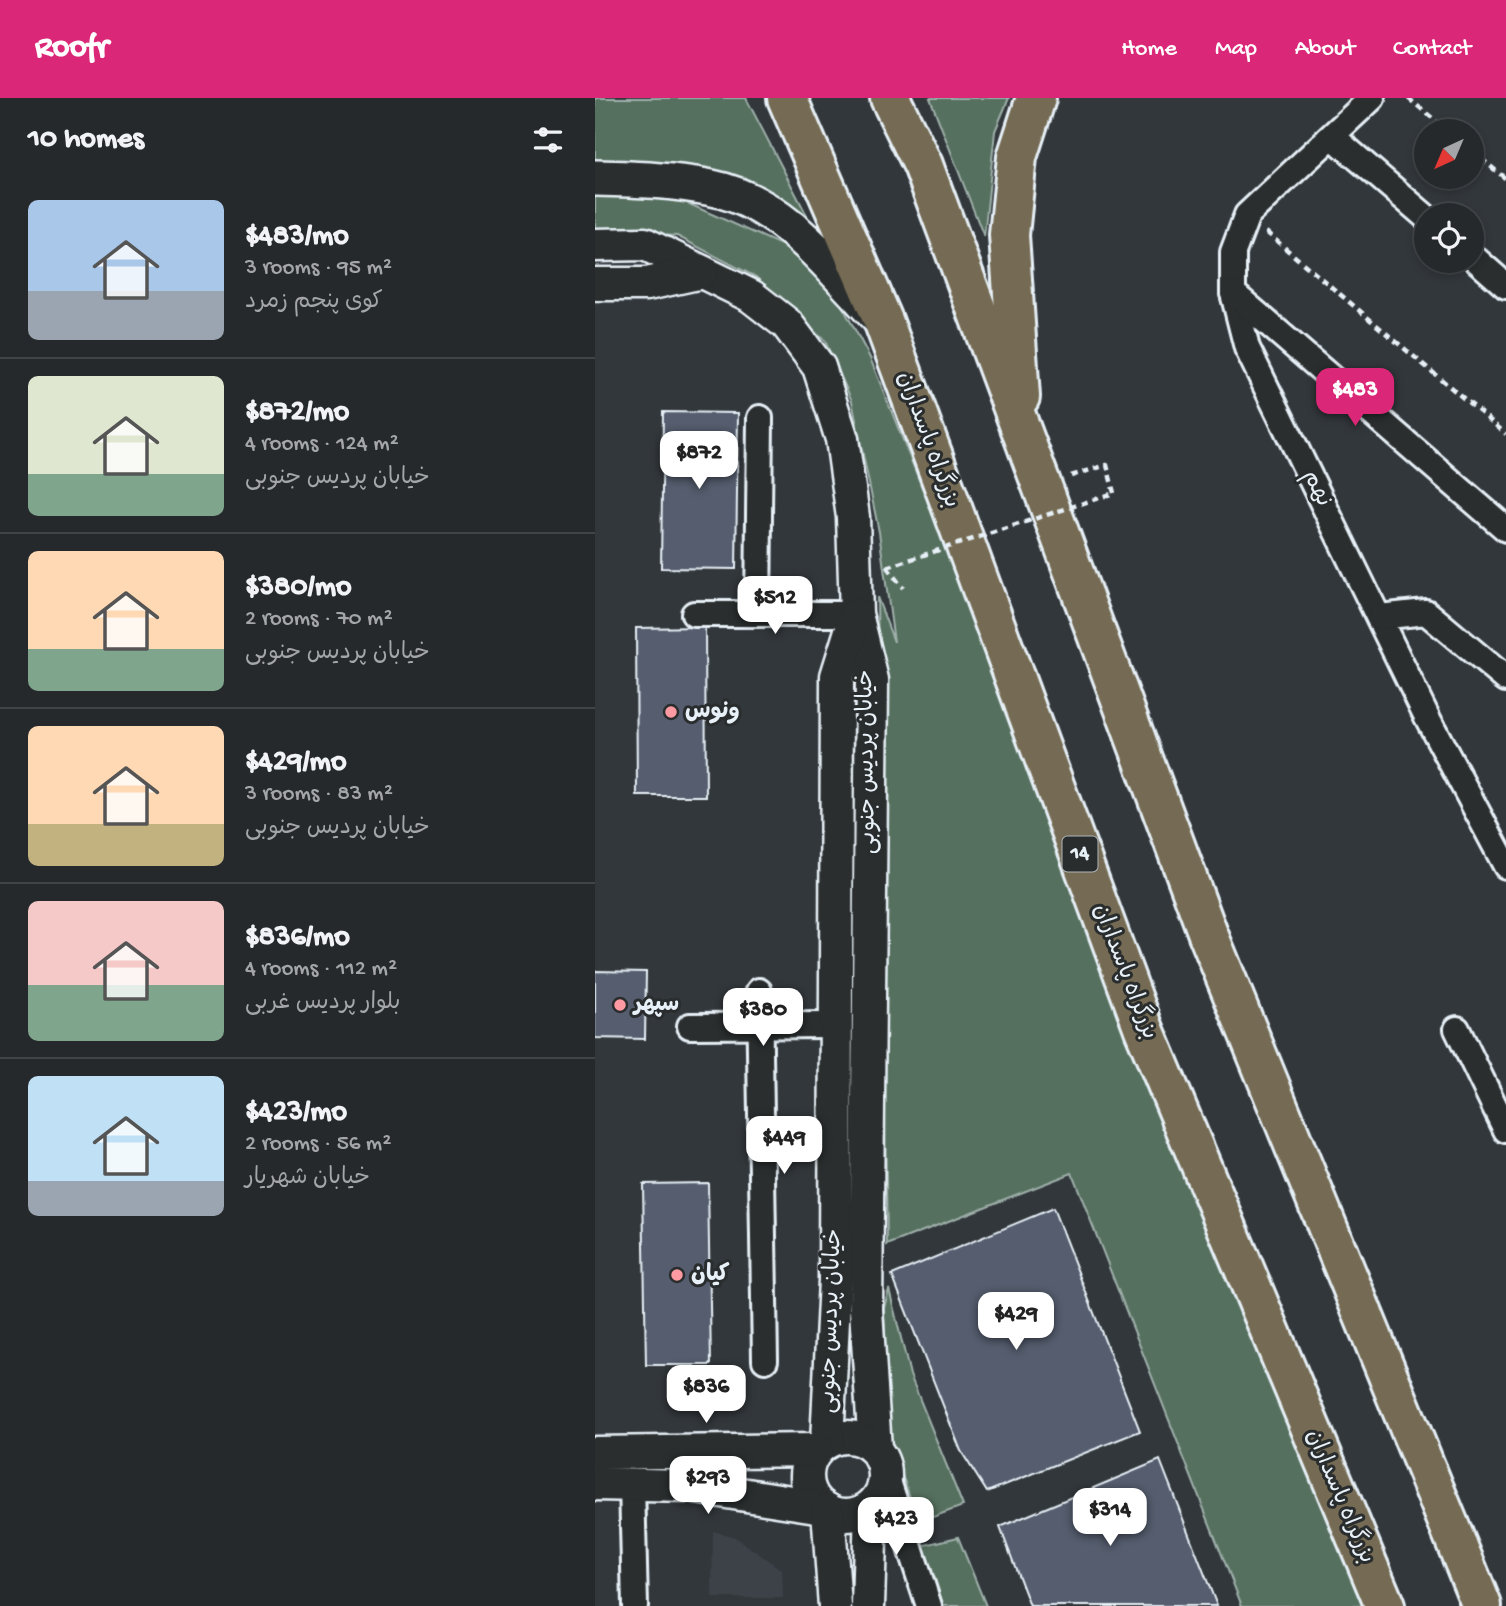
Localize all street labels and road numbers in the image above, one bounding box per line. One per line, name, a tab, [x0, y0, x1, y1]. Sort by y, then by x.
street label: بزرگراه پاسداران	[890, 367, 967, 512]
street label: نهم	[1295, 466, 1336, 512]
street label: خیابان پردیس جنوبی	[853, 669, 883, 855]
road number: 14	[1063, 836, 1098, 872]
street label: بزرگراه پاسداران	[1086, 899, 1165, 1044]
street label: خیابان پردیس جنوبی	[815, 1228, 849, 1414]
street label: بزرگراه پاسداران	[1299, 1425, 1382, 1568]

